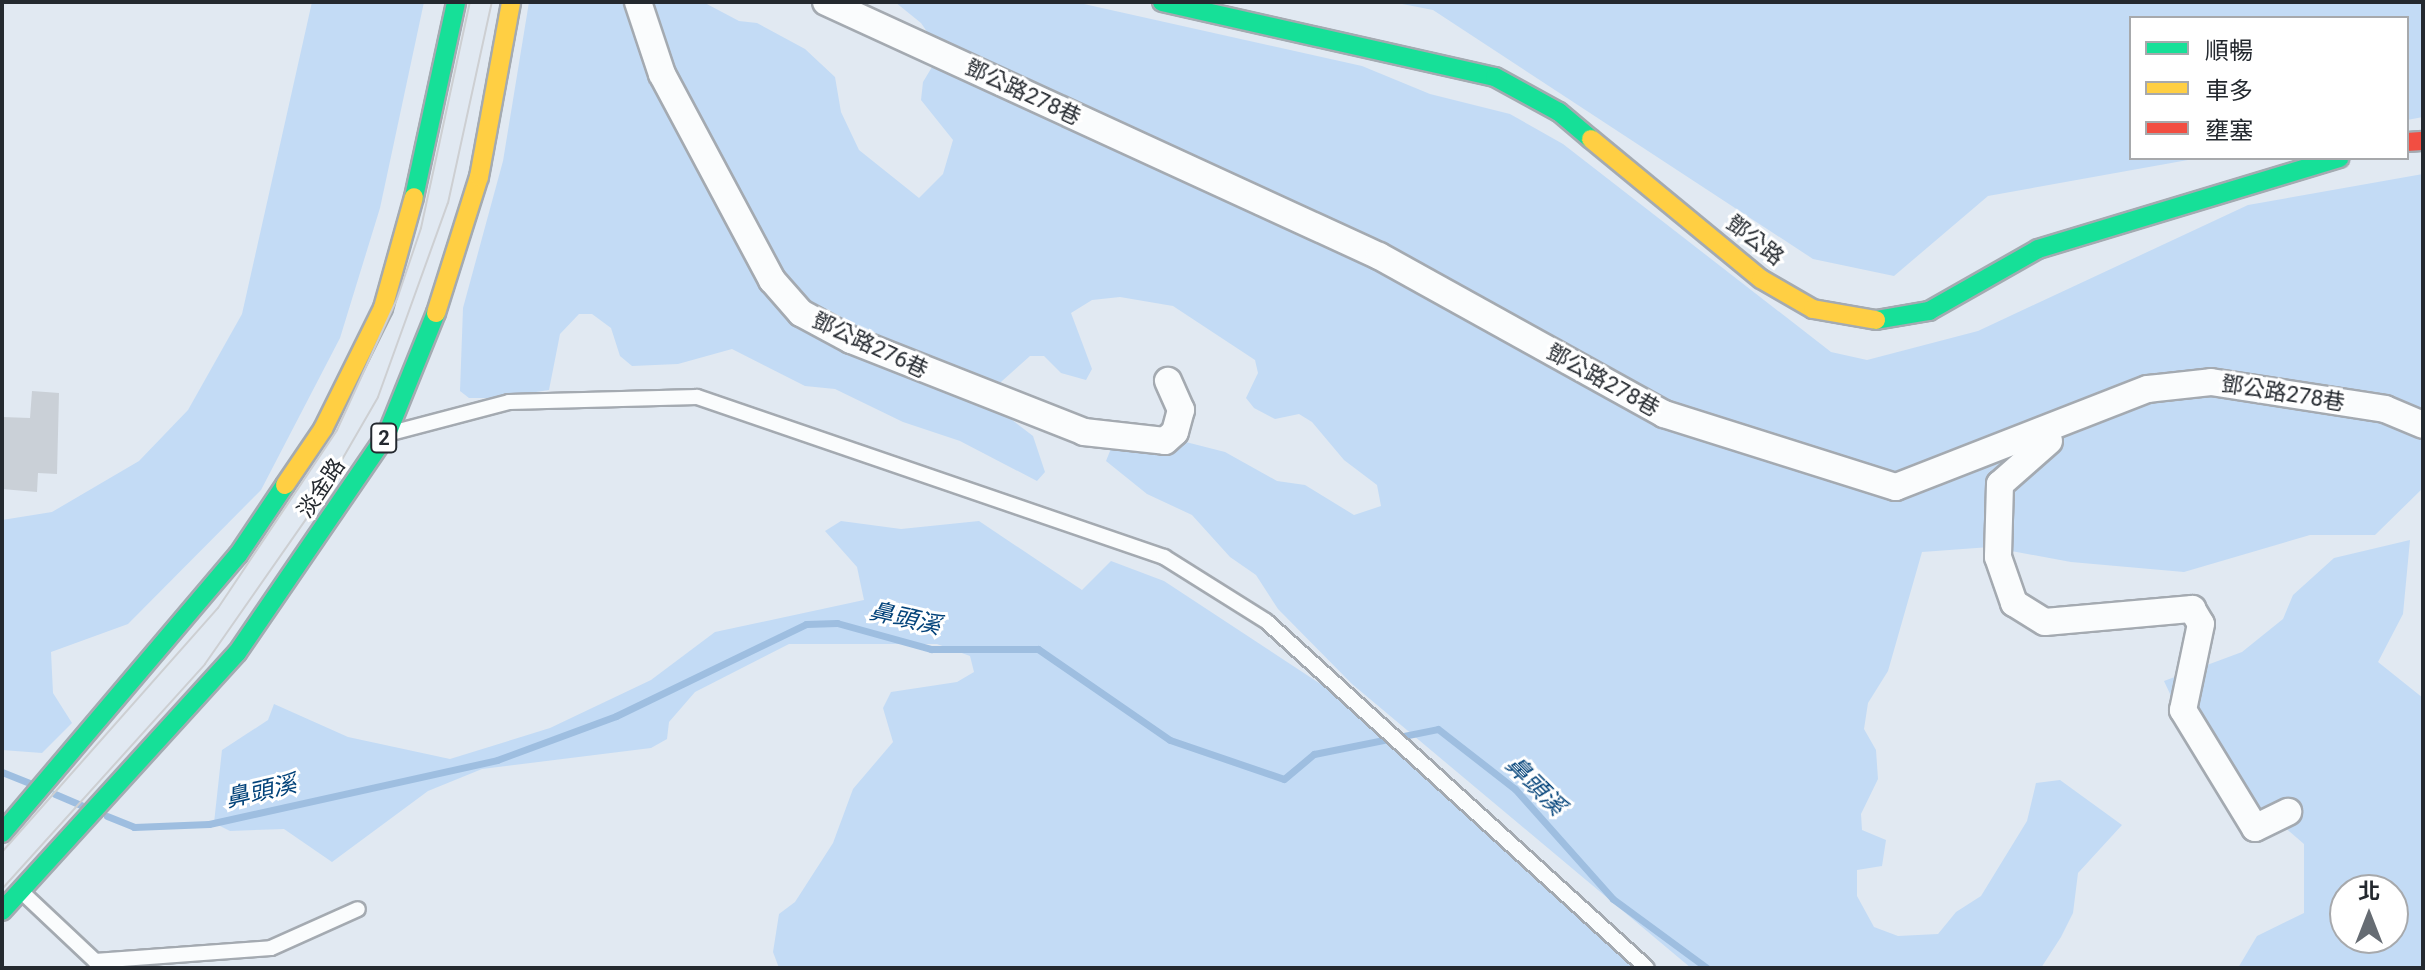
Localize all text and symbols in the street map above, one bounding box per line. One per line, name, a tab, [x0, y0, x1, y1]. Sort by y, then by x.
legend	[2129, 16, 2409, 160]
text: 順暢	[2205, 37, 2253, 65]
street label: 鄧公路278巷	[961, 54, 1085, 130]
text: 車多	[2205, 77, 2253, 105]
text: 壅塞	[2205, 117, 2253, 145]
street label: 鄧公路	[1721, 209, 1789, 271]
street label: 鄧公路276巷	[808, 307, 932, 383]
street label: 鄧公路278巷	[1542, 338, 1664, 422]
street label: 鄧公路278巷	[2219, 370, 2347, 416]
road number: 2	[370, 422, 398, 454]
street label: 淡金路	[292, 453, 350, 523]
water label: 鼻頭溪	[867, 597, 943, 641]
water label: 鼻頭溪	[1499, 750, 1571, 822]
water label: 鼻頭溪	[223, 770, 299, 814]
north arrow	[2329, 874, 2409, 954]
text: 北	[2358, 879, 2380, 904]

